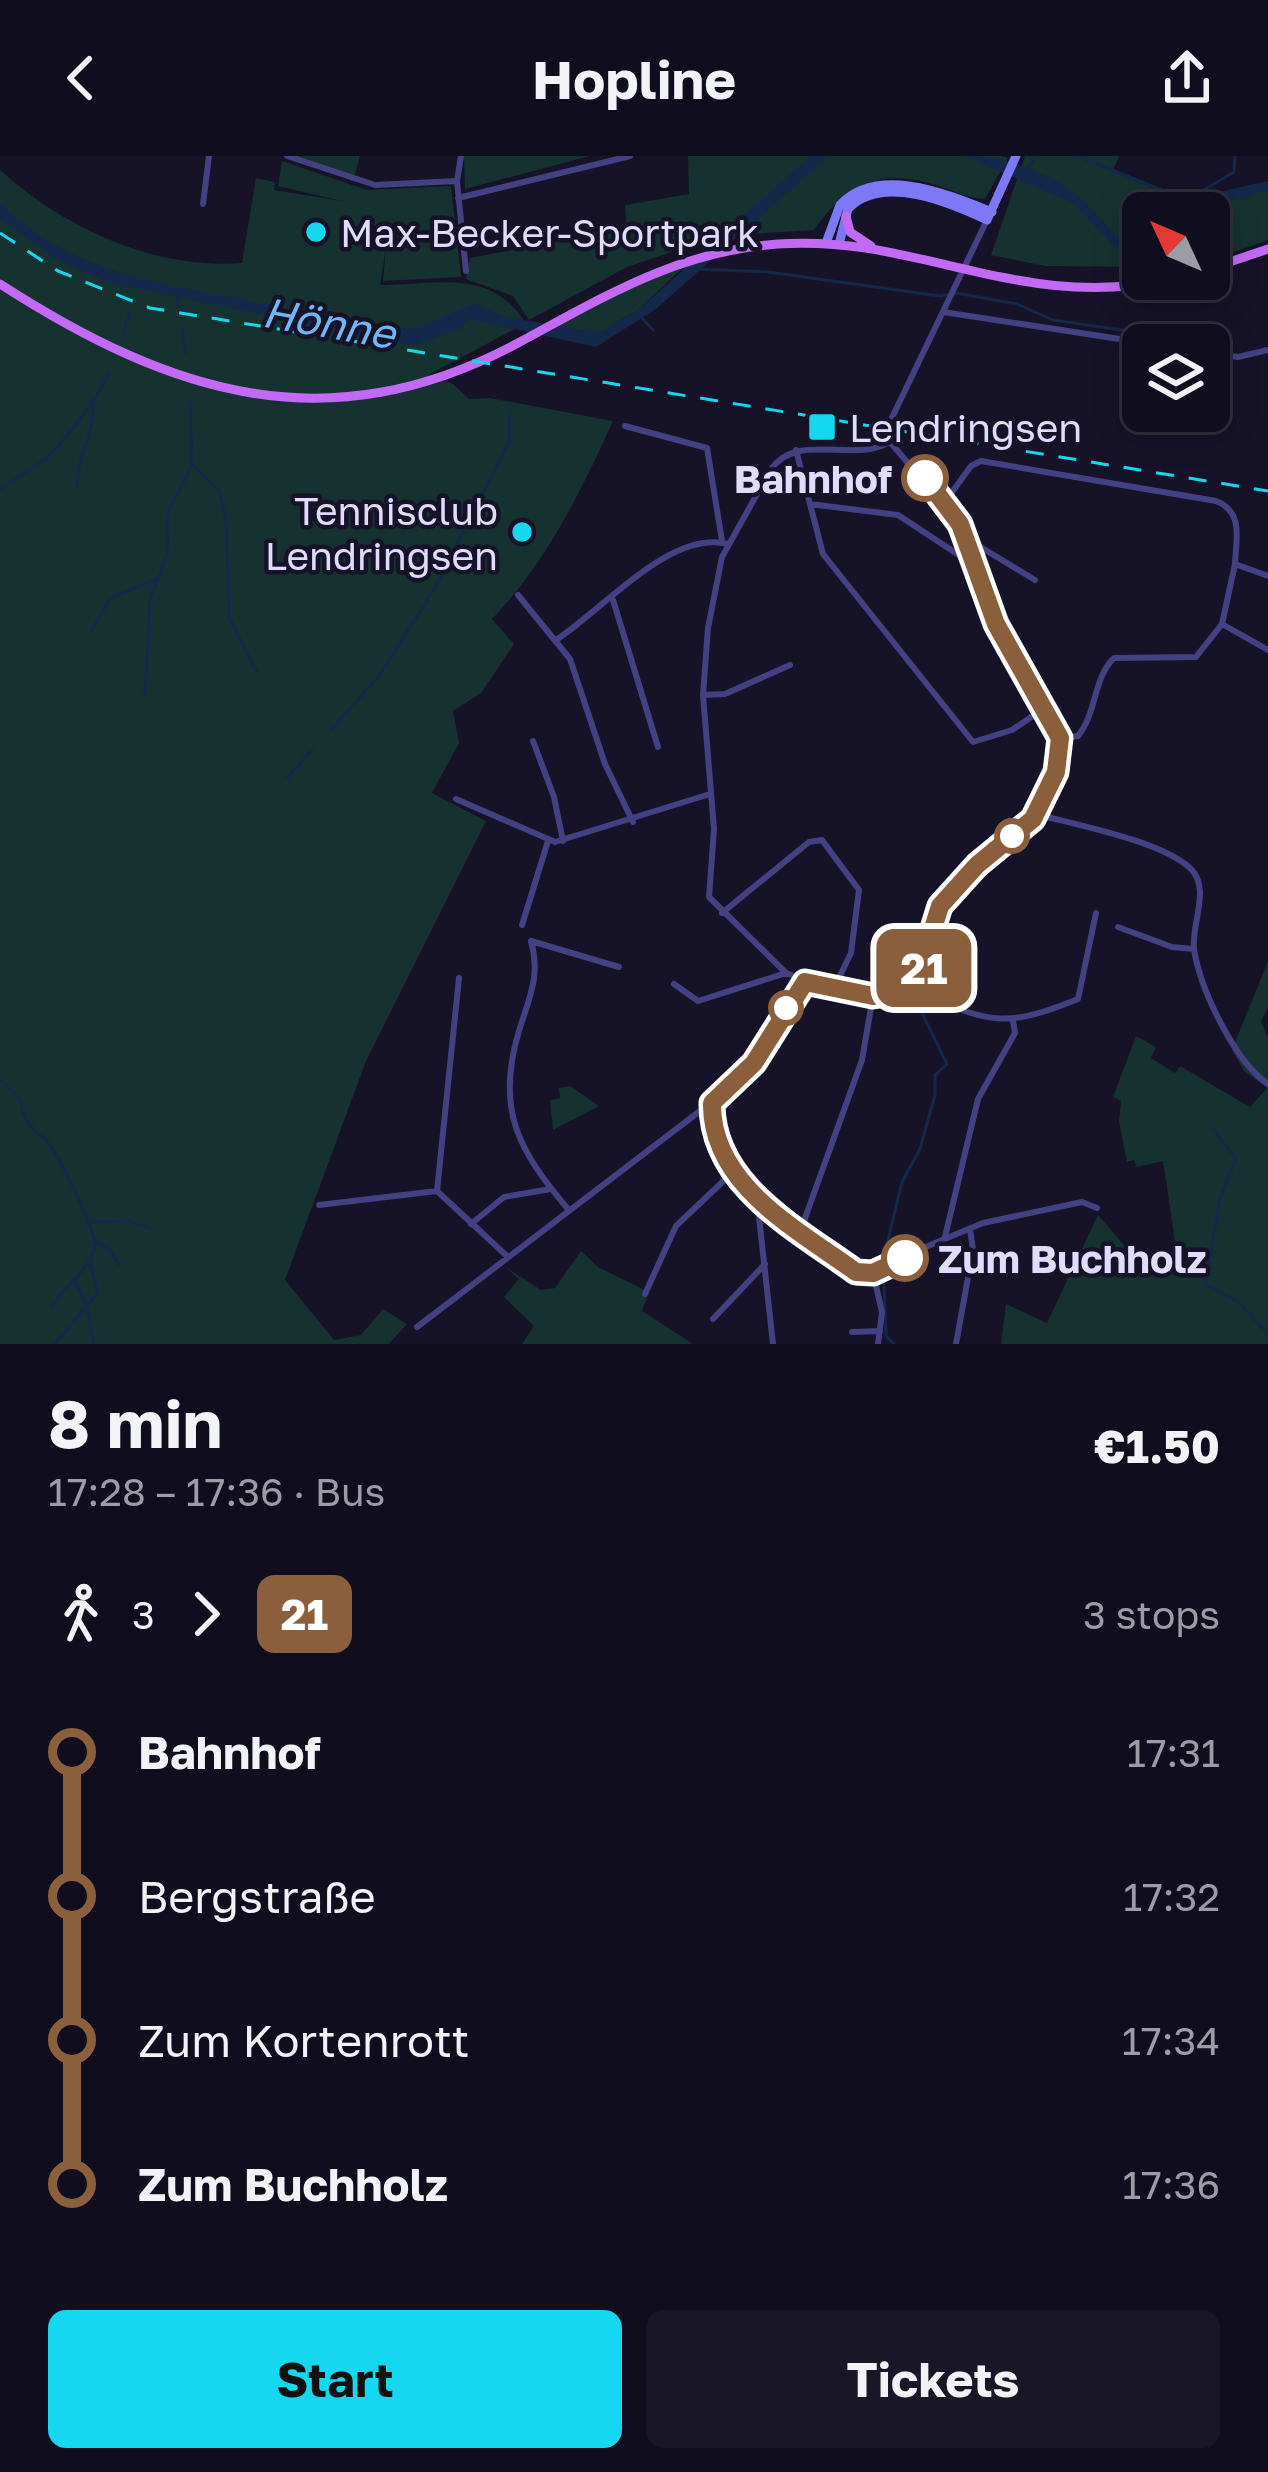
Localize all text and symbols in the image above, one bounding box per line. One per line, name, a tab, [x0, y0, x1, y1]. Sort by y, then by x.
icon: back	[48, 45, 114, 111]
icon: share	[1154, 45, 1220, 111]
text: Hopline	[532, 46, 736, 111]
north arrow	[1122, 192, 1230, 300]
map controls	[1122, 192, 1230, 432]
place label: Max-Becker-Sportpark	[340, 209, 759, 256]
marker: Max-Becker-Sportpark	[303, 219, 329, 245]
water label: Hönne	[259, 286, 401, 359]
button: layers	[1122, 324, 1230, 432]
place label: Lendringsen	[849, 404, 1082, 451]
marker: Lendringsen	[806, 411, 838, 443]
place label: Bahnhof	[734, 455, 893, 502]
marker: Bahnhof	[903, 456, 947, 500]
place label: Tennisclub Lendringsen	[265, 487, 498, 579]
marker: Tennisclub Lendringsen	[509, 519, 535, 545]
unlabelled marker	[996, 820, 1028, 852]
line badge: 21	[870, 929, 978, 1007]
text: 21	[900, 943, 948, 993]
unlabelled marker	[770, 992, 802, 1024]
place label: Zum Buchholz	[938, 1235, 1207, 1282]
marker: Zum Buchholz	[883, 1236, 927, 1280]
text: 8 min	[48, 1383, 223, 1463]
text: €1.50	[1094, 1419, 1220, 1473]
text: 17:28 – 17:36 · Bus	[48, 1468, 385, 1515]
icon: walk	[48, 1581, 114, 1647]
icon: forward	[173, 1581, 239, 1647]
text: 21	[281, 1589, 328, 1639]
text: 3	[132, 1591, 155, 1638]
text: 3 stops	[1083, 1591, 1220, 1638]
text: Bahnhof	[138, 1725, 321, 1779]
text: 17:31	[1127, 1729, 1220, 1776]
text: Bergstraße	[138, 1869, 376, 1923]
text: 17:32	[1123, 1873, 1220, 1920]
text: Zum Kortenrott	[138, 2013, 469, 2067]
text: 17:34	[1122, 2017, 1220, 2064]
text: Zum Buchholz	[138, 2157, 448, 2211]
text: 17:36	[1122, 2161, 1220, 2208]
button: Start	[48, 2310, 622, 2448]
button: Tickets	[646, 2310, 1220, 2448]

